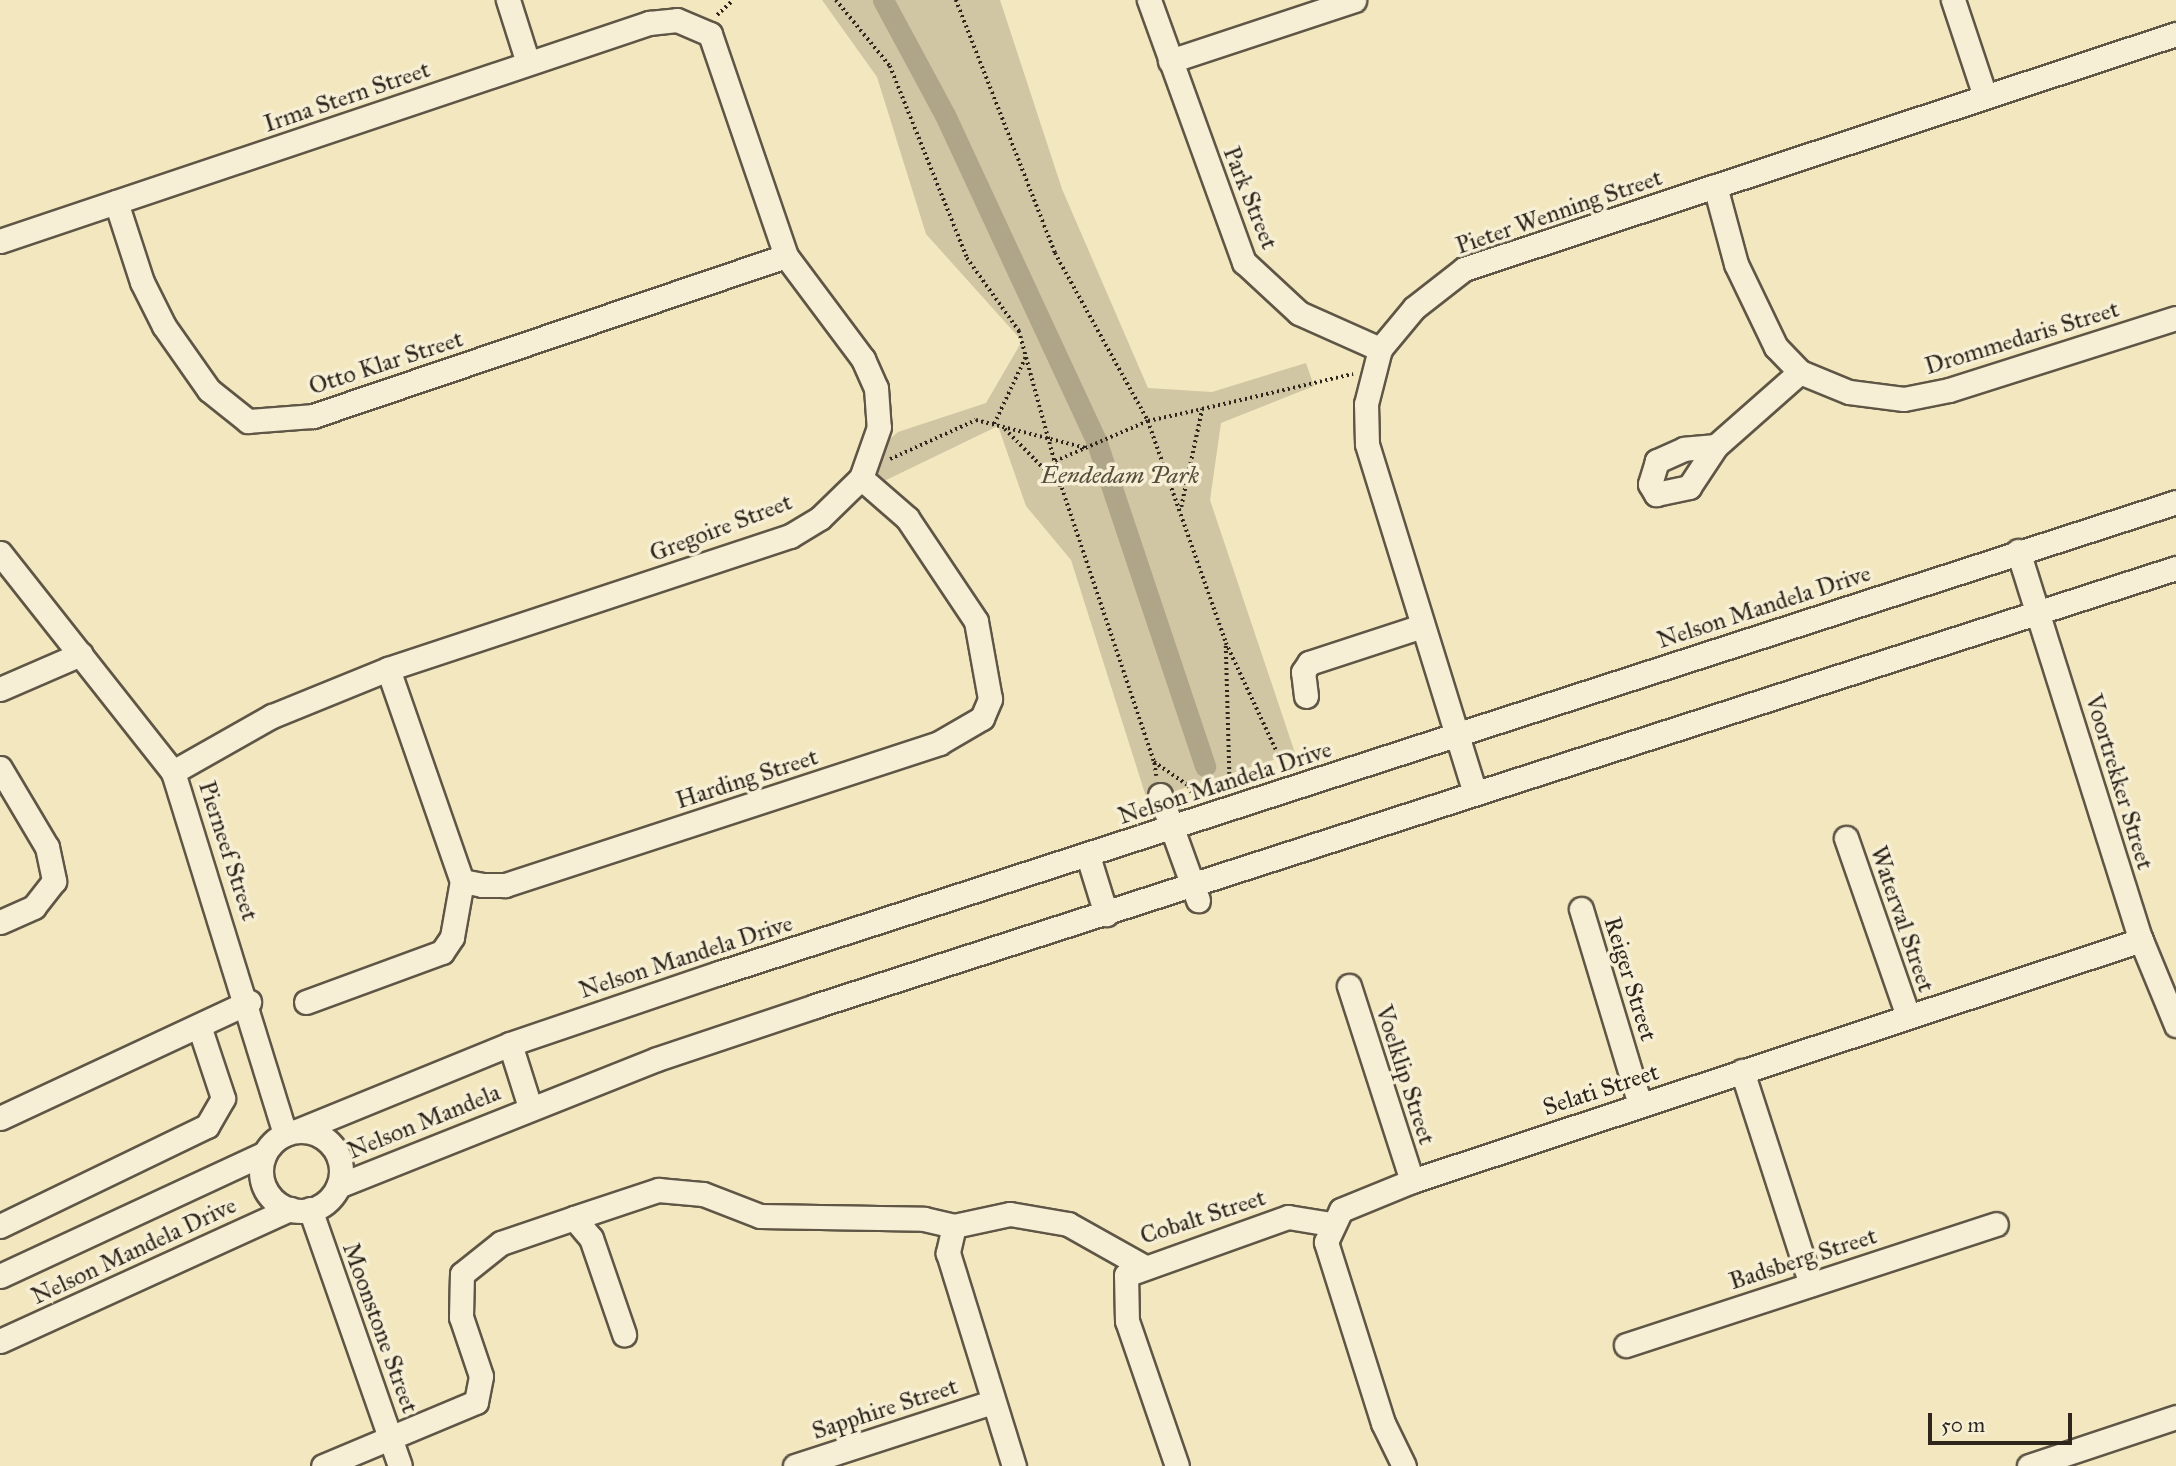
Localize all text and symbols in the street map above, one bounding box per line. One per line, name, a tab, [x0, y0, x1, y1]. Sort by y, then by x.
street label: Irma Stern Street	[260, 55, 434, 139]
street label: Park Street	[1216, 142, 1284, 254]
street label: Pieter Wenning Street	[1452, 163, 1666, 261]
street label: Drommedaris Street	[1921, 295, 2123, 381]
street label: Otto Klar Street	[305, 325, 467, 401]
park label: Eendedam Park	[1041, 462, 1199, 490]
street label: Gregoire Street	[646, 488, 796, 568]
street label: Nelson Mandela Drive	[1654, 559, 1874, 655]
street label: Voortrekker Street	[2079, 691, 2159, 873]
street label: Nelson Mandela Drive	[1115, 735, 1335, 831]
street label: Harding Street	[672, 743, 822, 815]
street label: Pierneef Street	[192, 778, 264, 924]
street label: Waterval Street	[1864, 842, 1940, 996]
street label: Nelson Mandela Drive	[576, 909, 796, 1005]
street label: Reiger Street	[1597, 913, 1663, 1045]
street label: Voelklip Street	[1369, 1002, 1441, 1148]
street label: Selati Street	[1539, 1058, 1663, 1122]
street label: Nelson Mandela	[343, 1078, 505, 1166]
street label: Cobalt Street	[1137, 1183, 1269, 1251]
street label: Nelson Mandela Drive	[27, 1191, 241, 1311]
street label: Badsberg Street	[1726, 1222, 1880, 1296]
street label: Moonstone Street	[336, 1239, 424, 1417]
street label: Sapphire Street	[809, 1372, 961, 1446]
scale bar	[1931, 1400, 2074, 1444]
text: 50 m	[1941, 1412, 1985, 1438]

